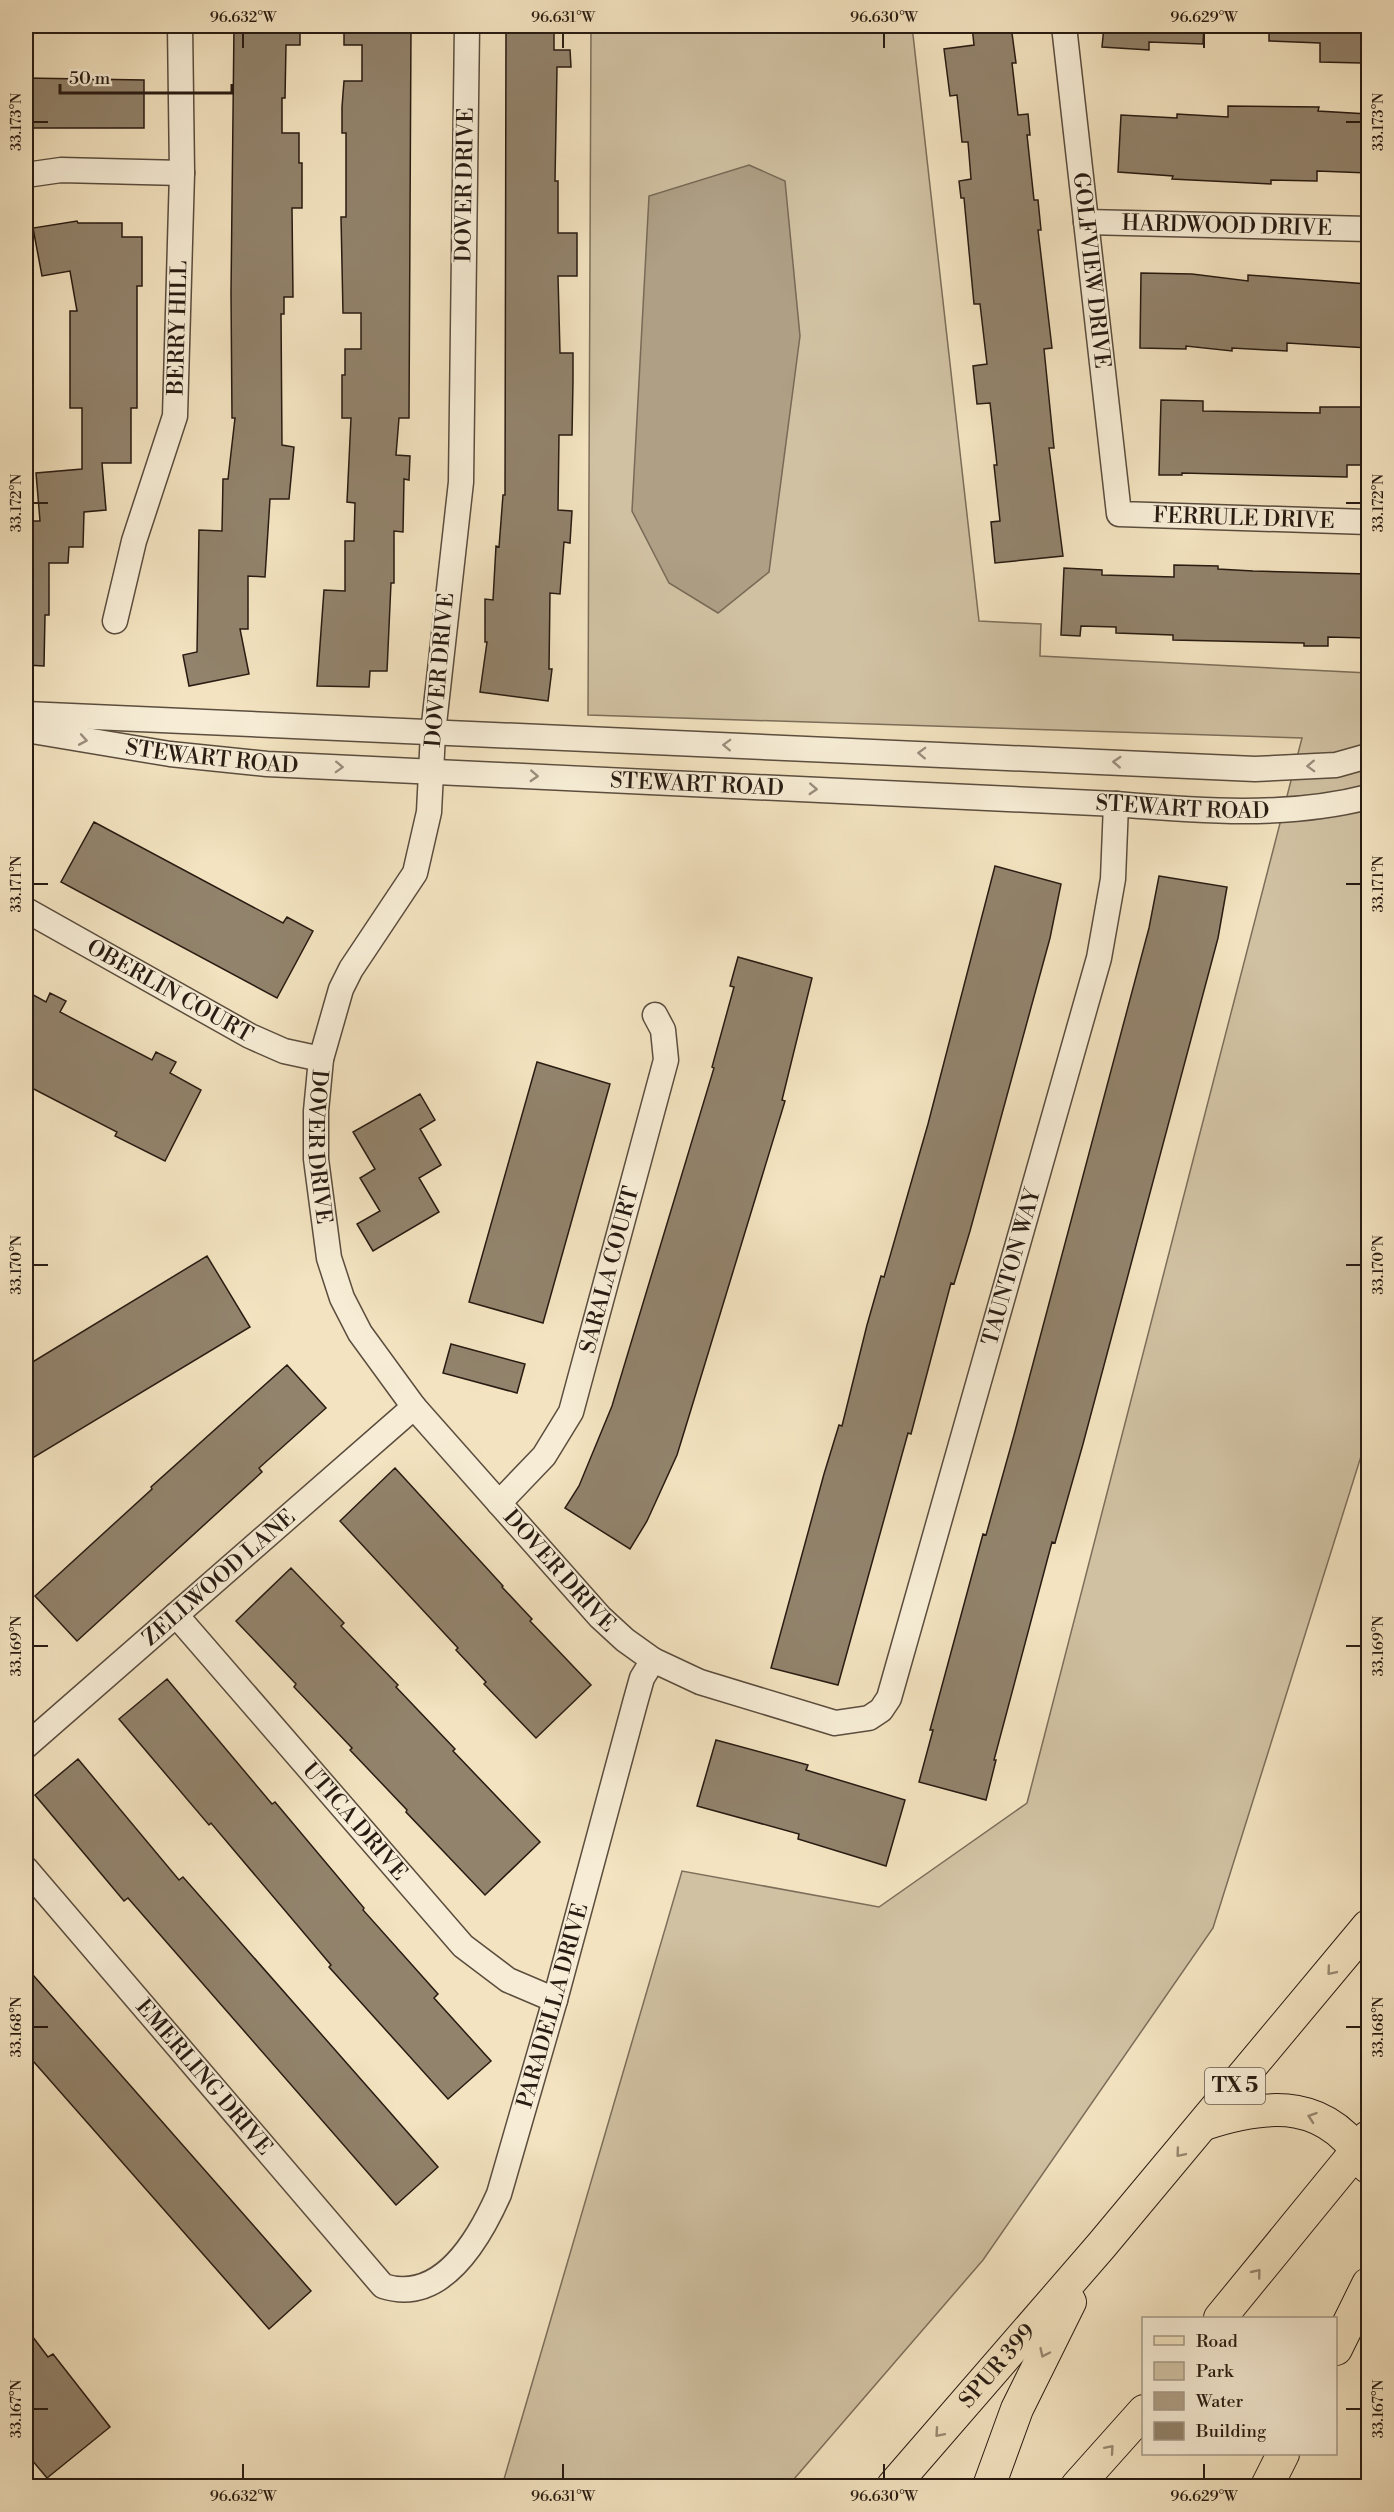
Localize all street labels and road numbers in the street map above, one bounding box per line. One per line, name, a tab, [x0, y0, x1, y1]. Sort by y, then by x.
street label: DOVER DRIVE	[450, 107, 480, 263]
street label: GOLFVIEW DRIVE	[1067, 171, 1116, 370]
street label: HARDWOOD DRIVE	[1121, 209, 1333, 242]
street label: BERRY HILL	[162, 260, 193, 397]
street label: FERRULE DRIVE	[1153, 502, 1335, 534]
street label: DOVER DRIVE	[420, 592, 460, 748]
street label: STEWART ROAD	[123, 733, 299, 779]
street label: STEWART ROAD	[609, 767, 785, 802]
street label: STEWART ROAD	[1095, 790, 1270, 825]
street label: OBERLIN COURT	[82, 934, 258, 1048]
street label: DOVER DRIVE	[302, 1068, 338, 1226]
street label: SARALA COURT	[574, 1183, 645, 1356]
street label: TAUNTON WAY	[976, 1184, 1047, 1349]
street label: ZELLWOOD LANE	[137, 1504, 301, 1652]
street label: DOVER DRIVE	[498, 1504, 621, 1638]
street label: UTICA DRIVE	[296, 1757, 413, 1886]
street label: PARADELLA DRIVE	[511, 1900, 594, 2111]
street label: EMERLING DRIVE	[130, 1994, 278, 2161]
road number: TX 5	[1205, 2068, 1265, 2104]
street label: SPUR 399	[953, 2318, 1041, 2413]

